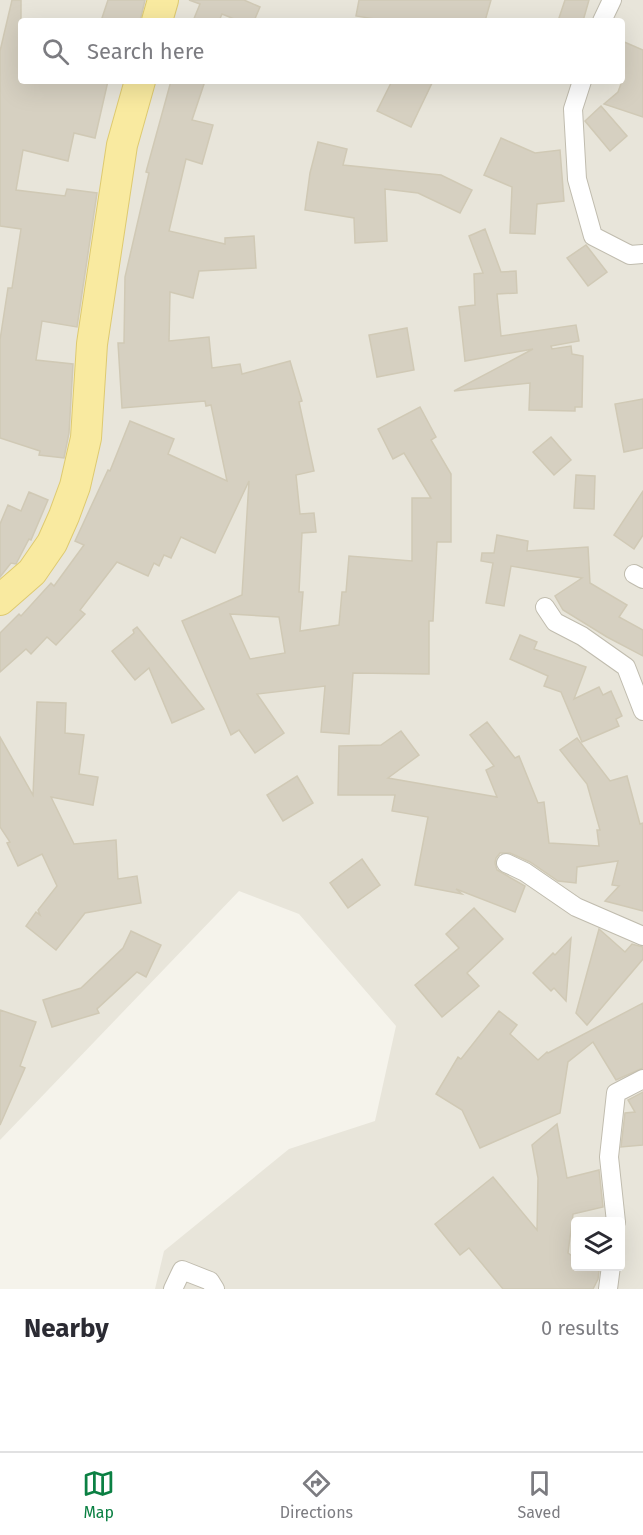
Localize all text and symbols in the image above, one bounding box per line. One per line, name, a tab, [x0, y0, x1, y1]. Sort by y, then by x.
search box	[18, 18, 625, 84]
icon: search	[39, 35, 72, 68]
text: Search here	[87, 38, 205, 65]
map controls	[571, 1217, 625, 1271]
button: layers	[571, 1217, 625, 1271]
text: Nearby	[24, 1313, 109, 1344]
text: 0 results	[541, 1316, 619, 1340]
tab: Map	[82, 1467, 115, 1522]
tab: Directions	[280, 1467, 353, 1522]
tab: Saved	[517, 1467, 561, 1522]

